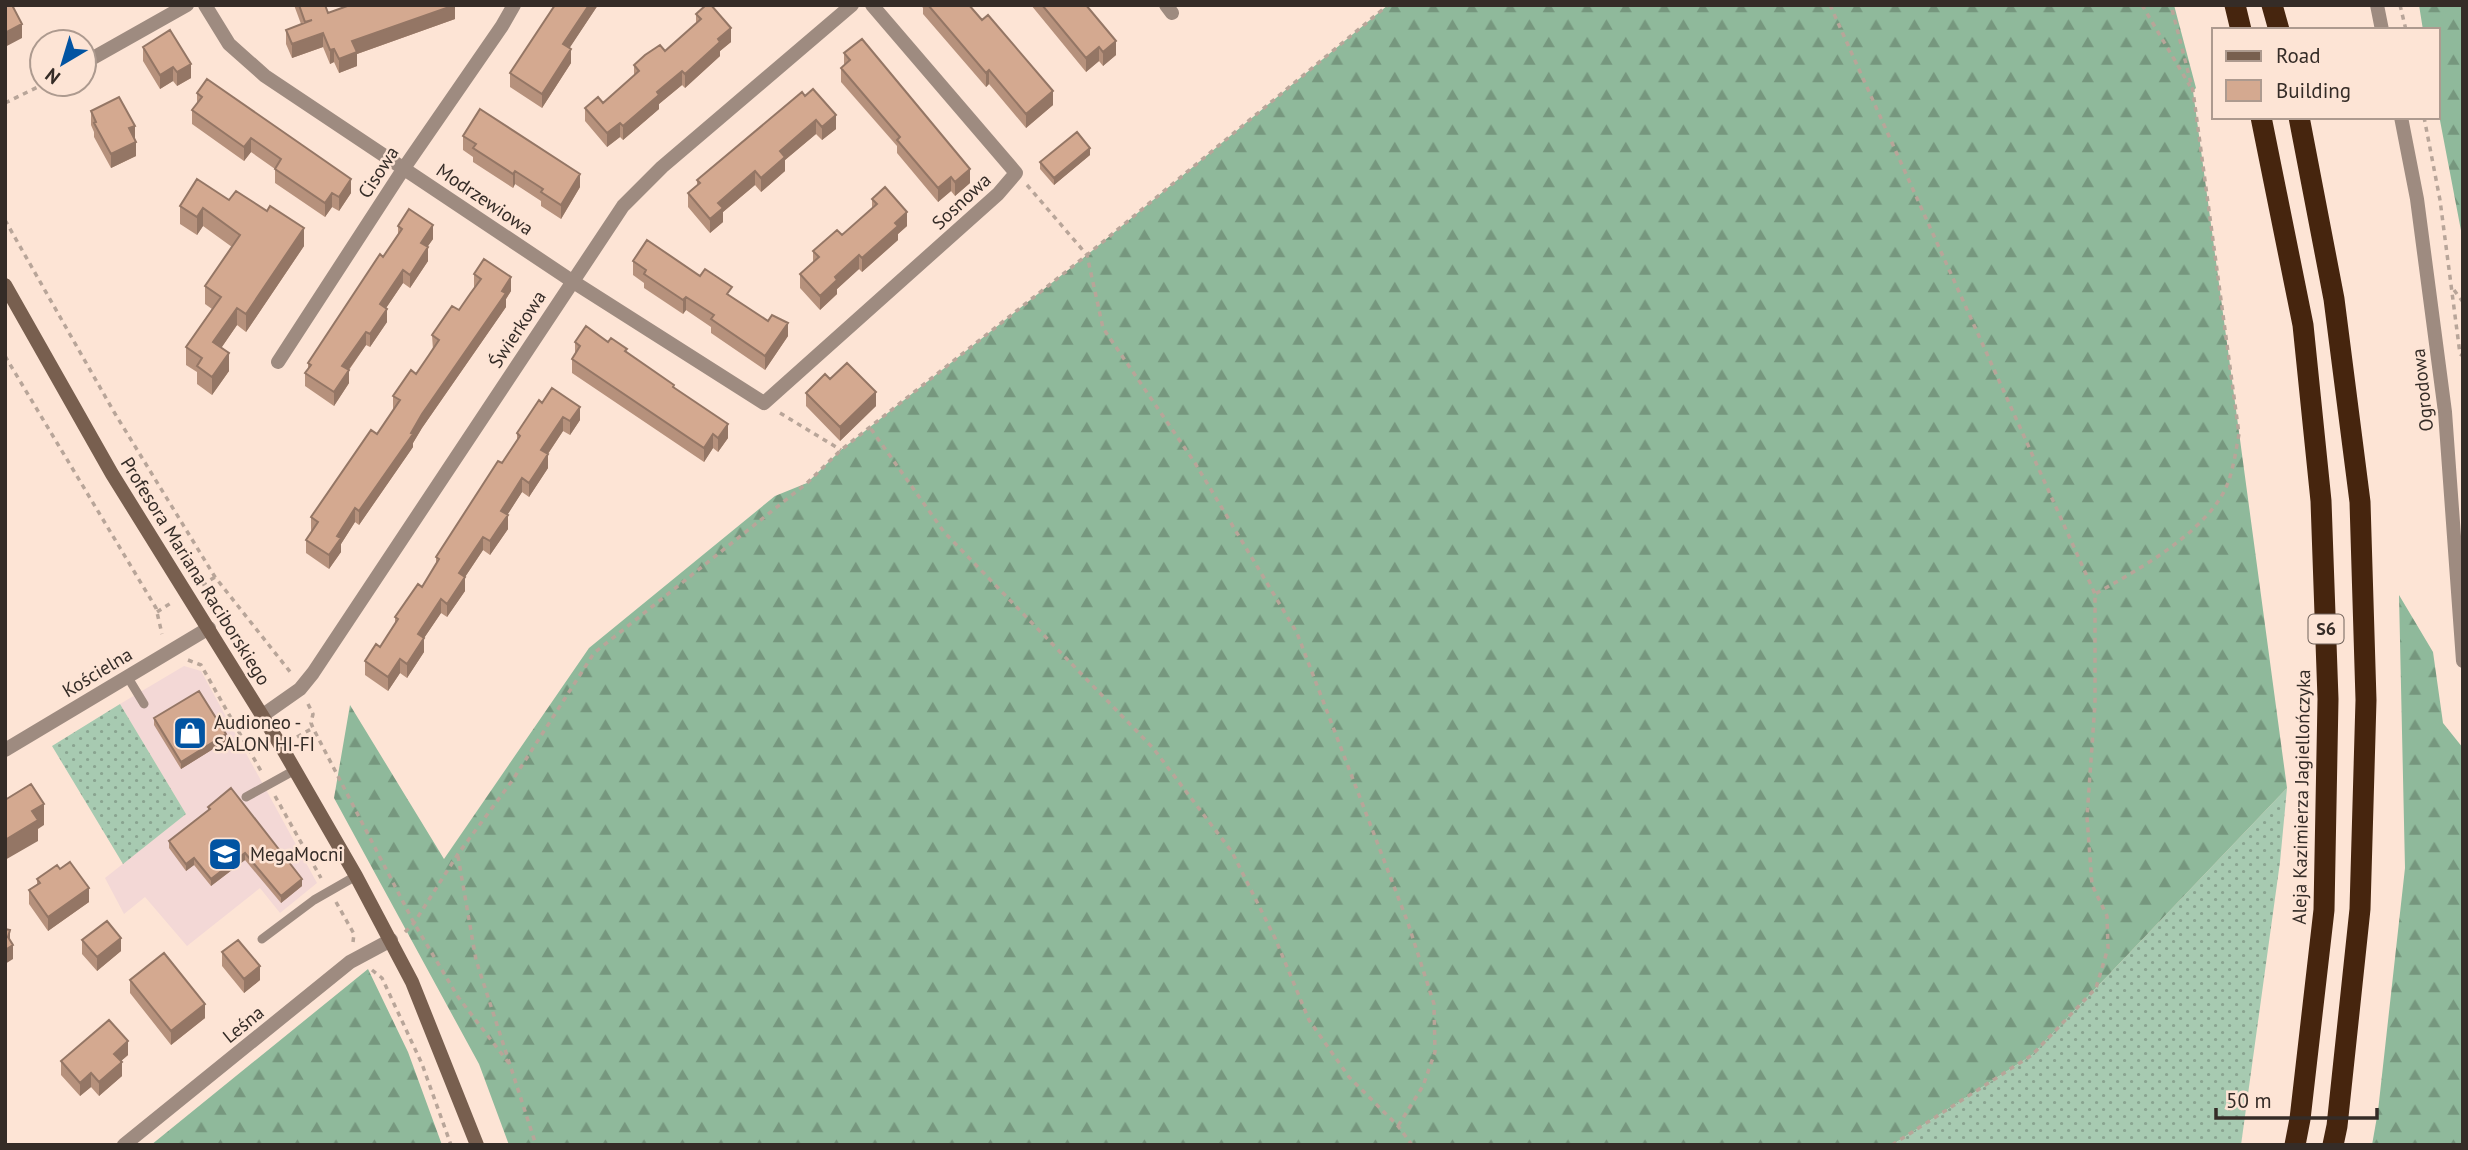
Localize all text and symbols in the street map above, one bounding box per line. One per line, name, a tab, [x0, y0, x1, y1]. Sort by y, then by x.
north arrow	[28, 28, 98, 98]
legend	[2212, 28, 2440, 119]
text: Road	[2276, 42, 2320, 69]
text: N	[40, 63, 65, 90]
text: Building	[2276, 77, 2351, 104]
street label: Cisowa	[352, 141, 404, 203]
street label: Modrzewiowa	[432, 158, 538, 240]
street label: Sosnowa	[926, 168, 996, 234]
street label: Świerkowa	[483, 286, 551, 372]
street label: Ogrodowa	[2406, 347, 2438, 433]
street label: Profesora Mariana Raciborskiego	[116, 452, 276, 690]
road number: S6	[2308, 614, 2344, 644]
street label: Kościelna	[58, 642, 136, 702]
street label: Aleja Kazimierza Jagiellończyka	[2287, 669, 2315, 925]
place label: Audioneo - SALON HI-FI	[214, 710, 315, 756]
shop icon: Audioneo - SALON HI-FI	[171, 714, 209, 752]
school or university icon: MegaMocni	[206, 835, 244, 873]
place label: MegaMocni	[250, 842, 343, 866]
street label: Leśna	[218, 1000, 268, 1048]
scale bar	[2216, 1076, 2377, 1120]
text: 50 m	[2226, 1087, 2272, 1114]

